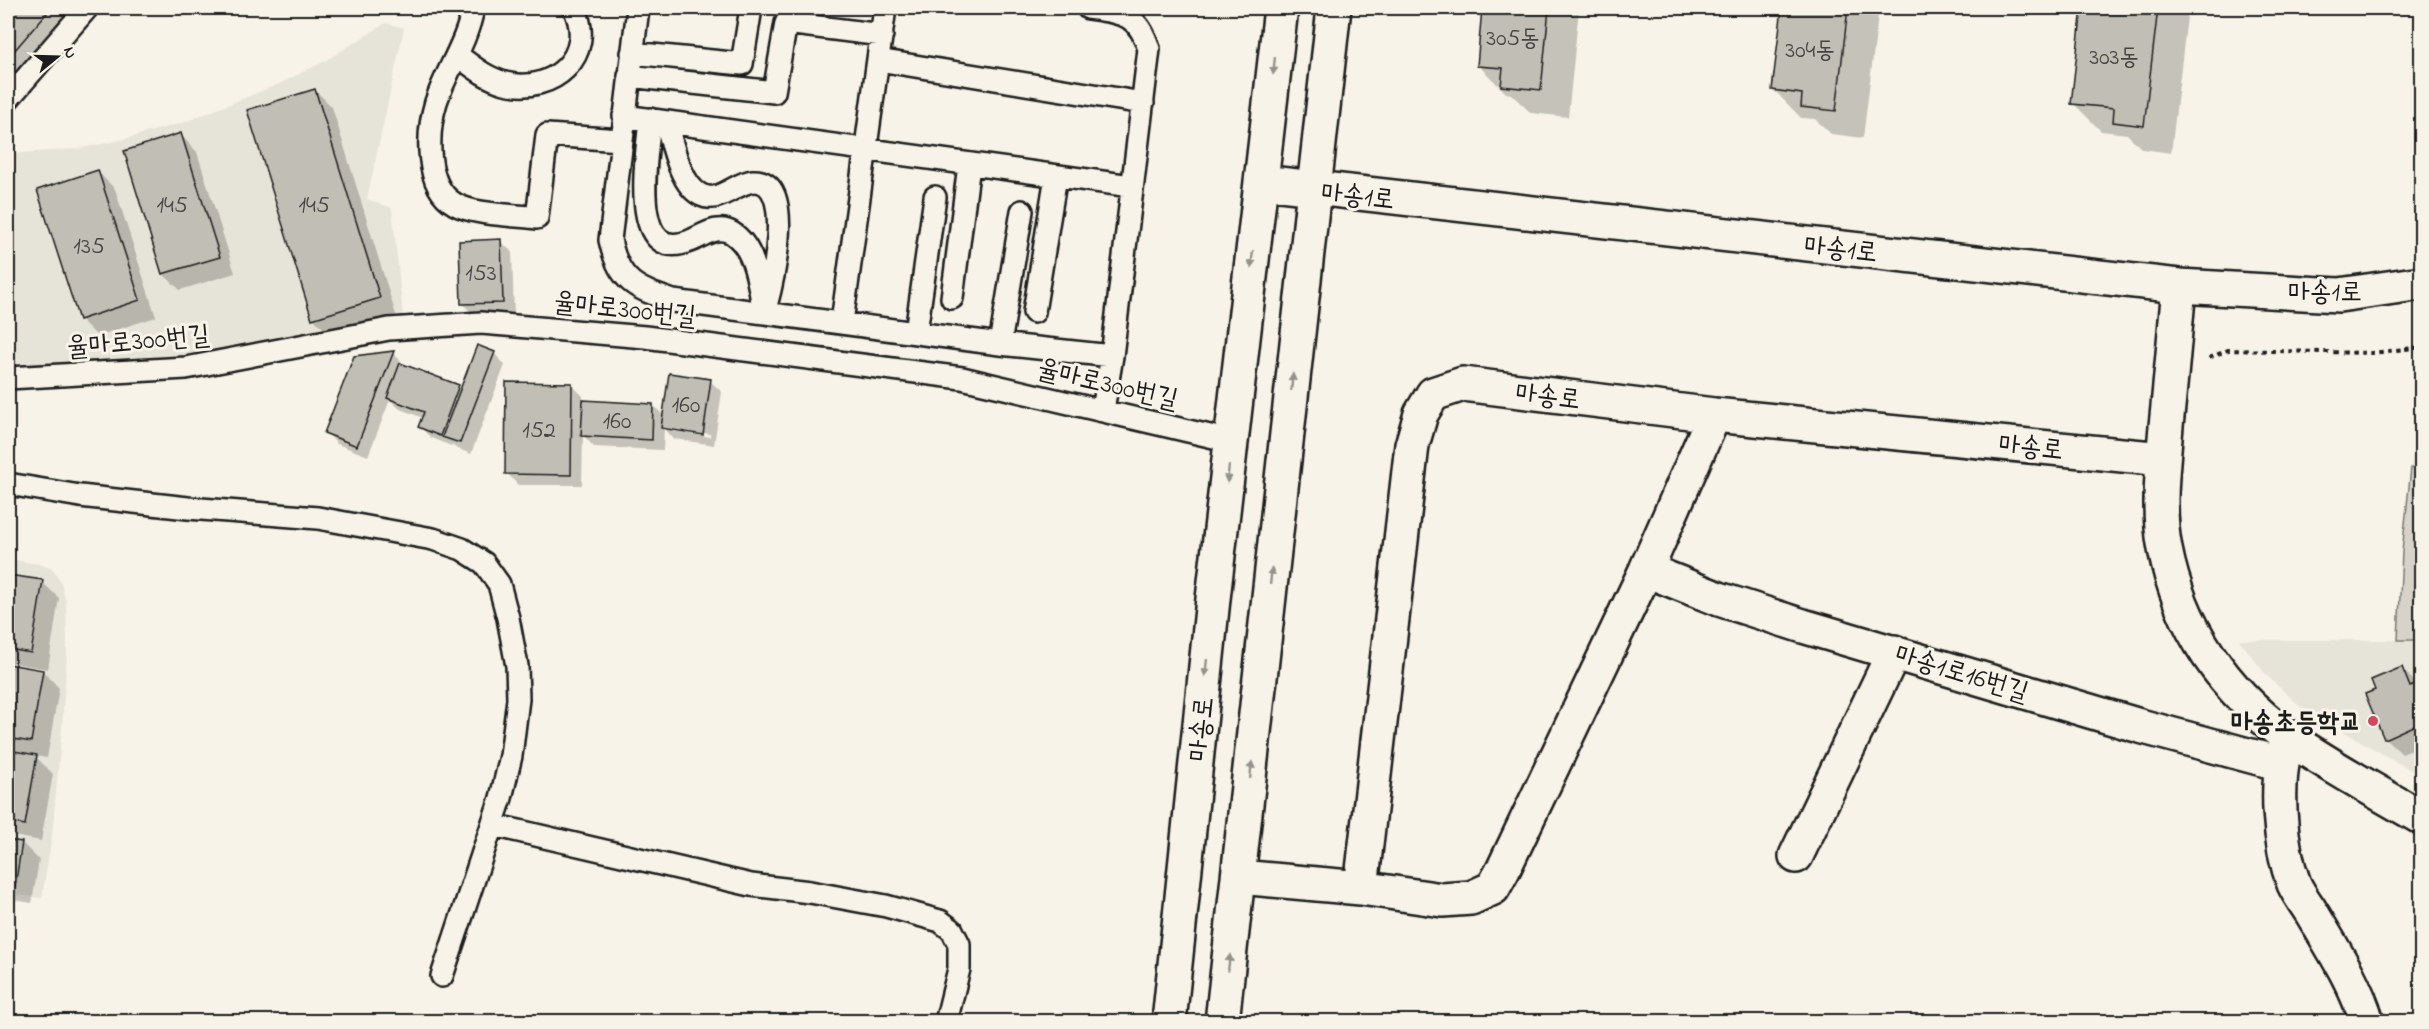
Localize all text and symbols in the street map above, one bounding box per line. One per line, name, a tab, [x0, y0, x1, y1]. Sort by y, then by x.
house number: 305동	[1486, 22, 1540, 57]
north arrow	[27, 27, 87, 87]
house number: 304동	[1785, 34, 1835, 69]
house number: 303동	[2089, 41, 2139, 76]
text: N	[56, 44, 82, 62]
one-way arrow	[1270, 56, 1279, 75]
street label: 마송1로	[1319, 174, 1396, 221]
house number: 145	[156, 189, 188, 224]
house number: 145	[298, 189, 330, 224]
street label: 마송1로	[1802, 227, 1879, 274]
house number: 135	[73, 230, 105, 265]
one-way arrow	[1247, 250, 1257, 269]
house number: 153	[465, 257, 497, 292]
street label: 마송1로	[2288, 274, 2362, 313]
street label: 율마로300번길	[552, 284, 698, 337]
street label: 율마로300번길	[65, 317, 211, 368]
street label: 율마로300번길	[1033, 350, 1182, 421]
one-way arrow	[1287, 372, 1297, 391]
street label: 마송로	[1513, 374, 1582, 421]
house number: 160	[672, 389, 700, 424]
house number: 160	[603, 405, 631, 440]
house number: 152	[522, 414, 556, 449]
street label: 마송로	[1996, 426, 2065, 471]
one-way arrow	[1223, 465, 1232, 484]
one-way arrow	[1266, 566, 1276, 585]
street label: 마송1로16번길	[1890, 636, 2033, 713]
one-way arrow	[1201, 658, 1211, 677]
street label: 마송로	[1180, 695, 1225, 764]
place label: 마송초등학교	[2231, 704, 2361, 743]
marker: 마송초등학교	[2366, 714, 2380, 728]
one-way arrow	[1246, 760, 1256, 779]
one-way arrow	[1224, 954, 1234, 973]

